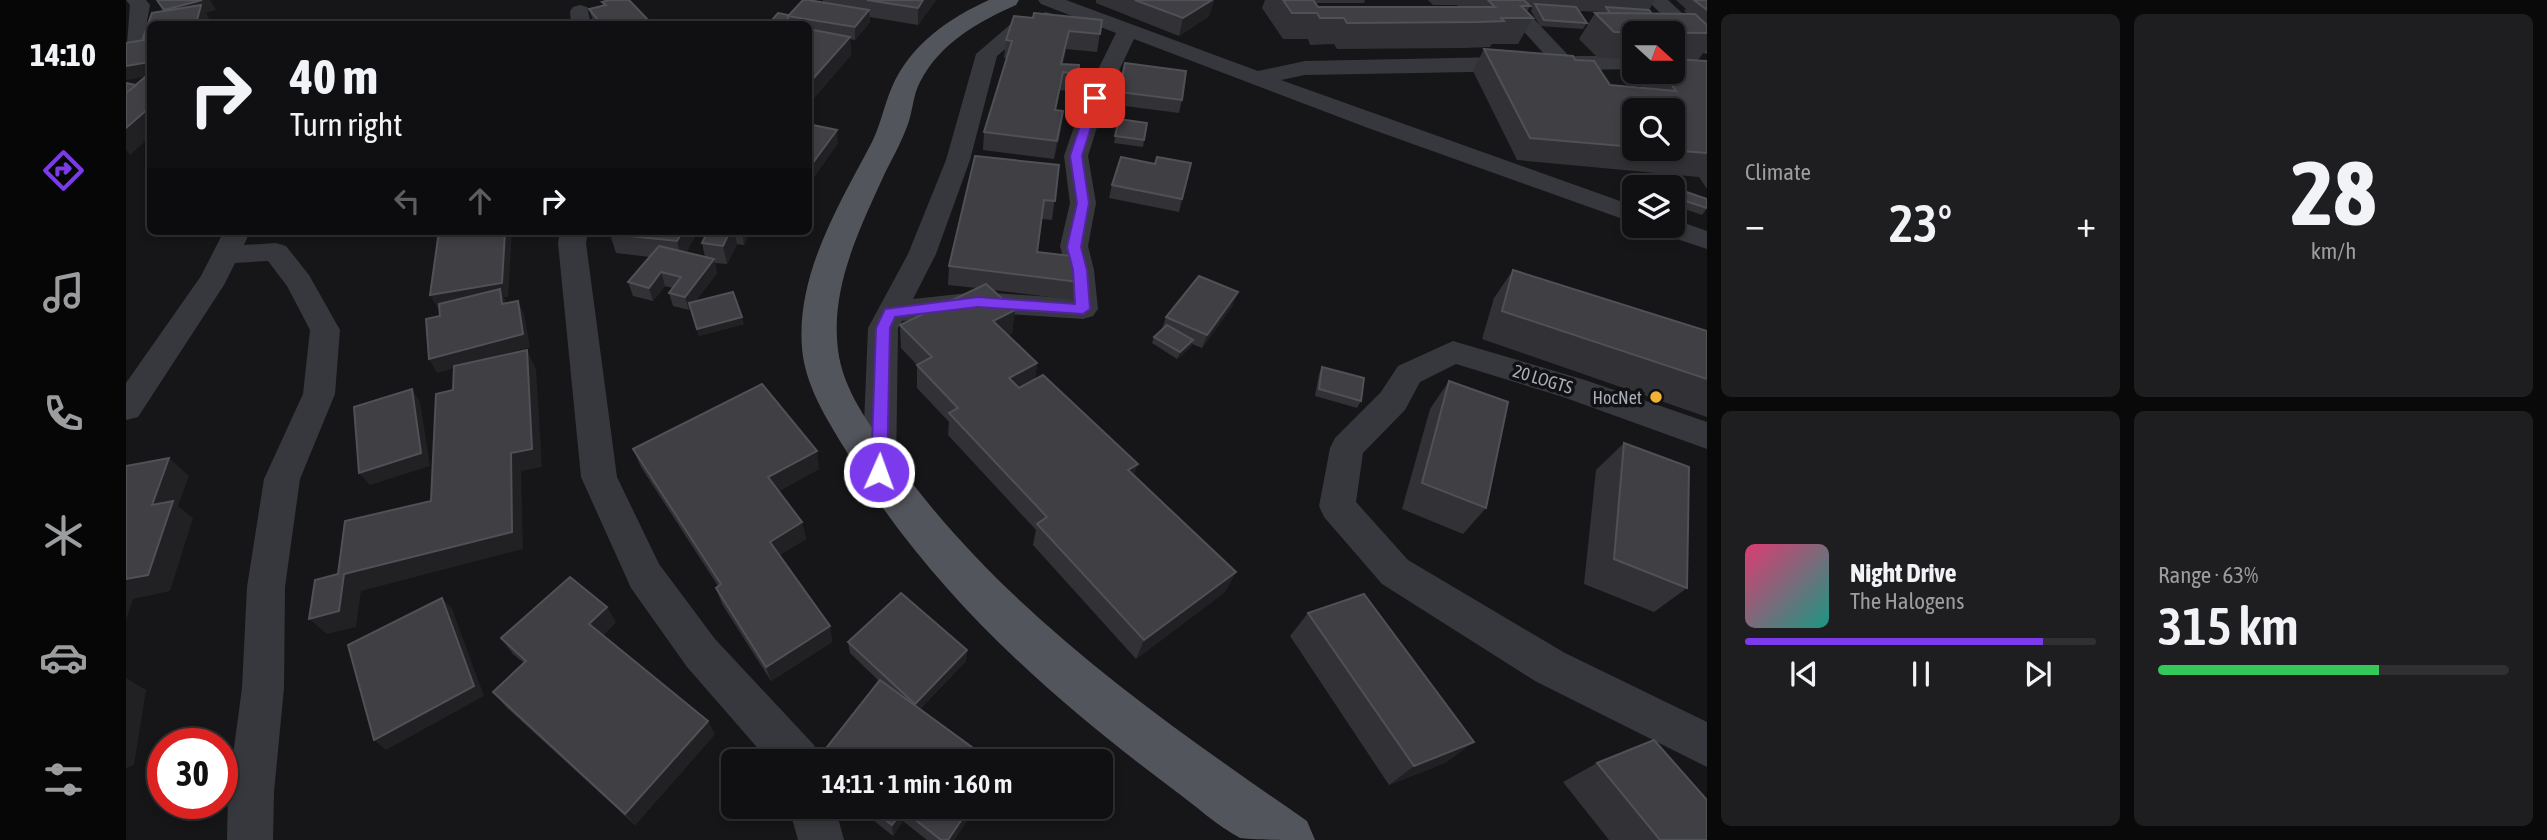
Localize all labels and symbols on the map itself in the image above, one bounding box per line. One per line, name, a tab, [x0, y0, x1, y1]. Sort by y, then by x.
north arrow	[1622, 21, 1685, 84]
pin	[1065, 68, 1125, 128]
street label: 20 LOGTS	[1511, 360, 1576, 398]
place label: HocNet	[1592, 387, 1642, 408]
marker: HocNet	[1648, 389, 1664, 405]
position arrow	[842, 435, 916, 509]
speed limit sign: 30	[147, 728, 238, 819]

